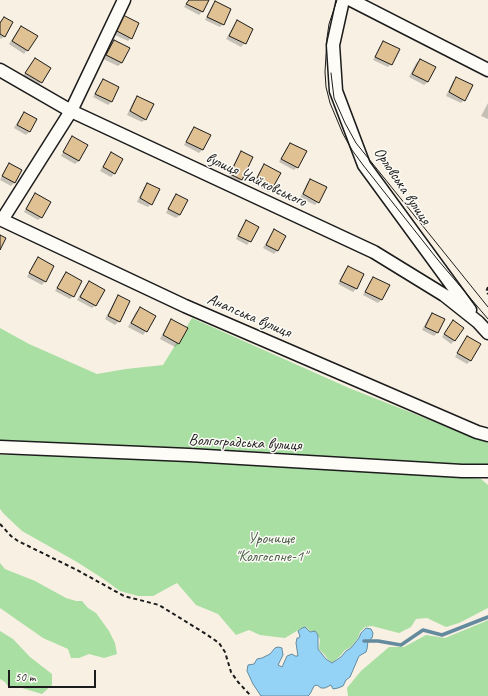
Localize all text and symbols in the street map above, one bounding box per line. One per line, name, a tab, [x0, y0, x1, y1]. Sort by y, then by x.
street label: Орловська вулиця	[369, 144, 435, 228]
street label: вулиця Чайковського	[203, 148, 309, 212]
street label: Анапська вулиця	[204, 290, 294, 342]
street label: Волгоградська вулиця	[188, 430, 302, 456]
park label: Урочище "Колгоспне-1"	[235, 529, 307, 567]
scale bar	[10, 662, 98, 688]
text: 50 m	[15, 669, 35, 685]

